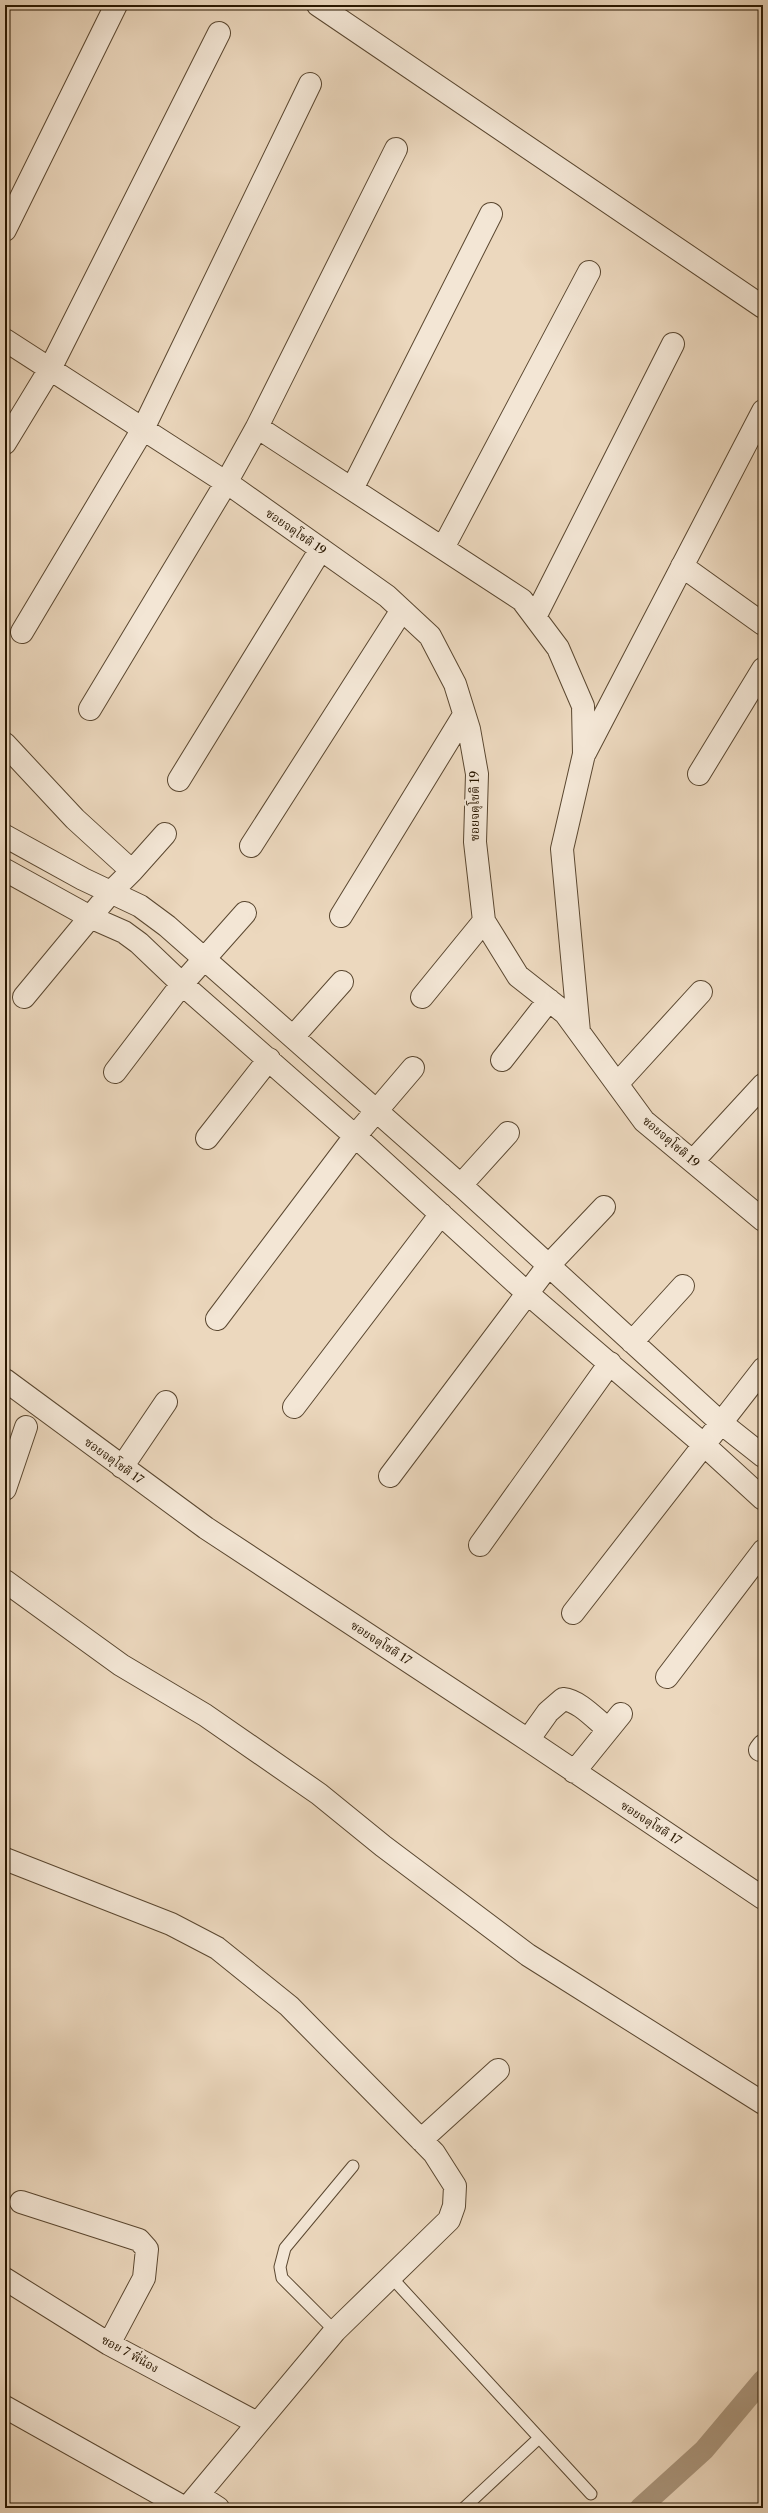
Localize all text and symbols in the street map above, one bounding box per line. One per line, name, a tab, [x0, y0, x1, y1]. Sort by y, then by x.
street label: ซอยจตุโชติ 19	[263, 504, 330, 559]
street label: ซอยจตุโชติ 19	[466, 771, 483, 841]
street label: ซอยจตุโชติ 19	[639, 1112, 703, 1171]
street label: ซอยจตุโชติ 17	[81, 1433, 147, 1488]
street label: ซอยจตุโชติ 17	[348, 1617, 415, 1669]
street label: ซอยจตุโชติ 17	[618, 1797, 685, 1849]
street label: ซอย 7 พี่น้อง	[99, 2331, 162, 2375]

